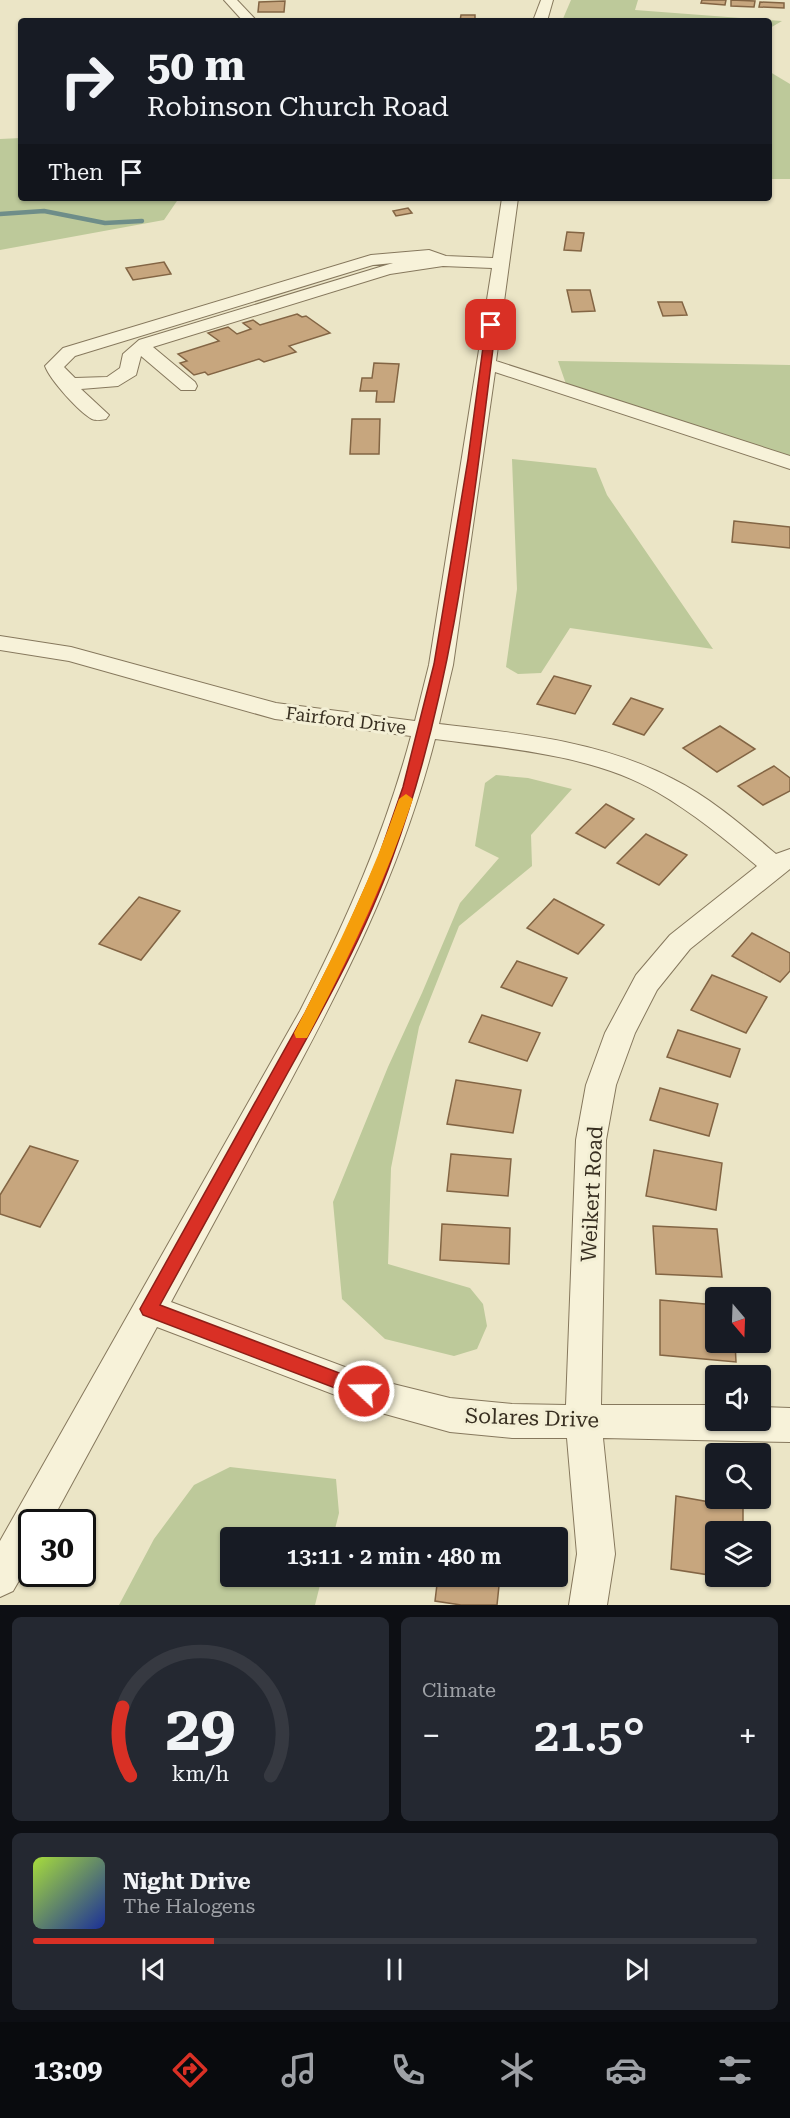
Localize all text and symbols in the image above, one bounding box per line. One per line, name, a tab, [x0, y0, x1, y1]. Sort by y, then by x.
text: 50 m	[147, 41, 245, 90]
icon: right	[48, 42, 126, 120]
text: Robinson Church Road	[147, 91, 449, 123]
icon: arrive	[115, 156, 148, 189]
text: Then	[48, 160, 103, 185]
pin	[465, 299, 516, 350]
icon: arrive	[474, 308, 507, 341]
street label: Fairford Drive	[285, 702, 407, 738]
street label: Weikert Road	[576, 1125, 608, 1263]
north arrow	[705, 1287, 771, 1353]
map controls	[705, 1287, 771, 1587]
position arrow	[332, 1359, 396, 1423]
button: sound	[705, 1365, 771, 1431]
street label: Solares Drive	[465, 1404, 599, 1432]
button: search	[705, 1443, 771, 1509]
speed limit sign: 30	[18, 1509, 96, 1587]
button: layers	[705, 1521, 771, 1587]
text: 13:11 · 2 min · 480 m	[287, 1544, 501, 1569]
text: Climate	[422, 1678, 496, 1702]
text: 29	[166, 1692, 235, 1765]
text: 21.5°	[534, 1709, 645, 1762]
text: −	[422, 1716, 440, 1755]
text: +	[739, 1716, 757, 1755]
text: km/h	[172, 1761, 229, 1786]
text: Night Drive	[123, 1869, 251, 1894]
text: The Halogens	[123, 1894, 255, 1918]
icon: previous	[137, 1953, 170, 1986]
icon: pause	[378, 1953, 411, 1986]
icon: next	[620, 1953, 653, 1986]
icon: directions	[169, 2049, 211, 2091]
icon: music	[278, 2049, 320, 2091]
icon: phone	[387, 2049, 429, 2091]
icon: climate	[496, 2049, 538, 2091]
icon: car	[605, 2049, 647, 2091]
icon: filters	[714, 2049, 756, 2091]
text: 13:09	[34, 2054, 102, 2086]

